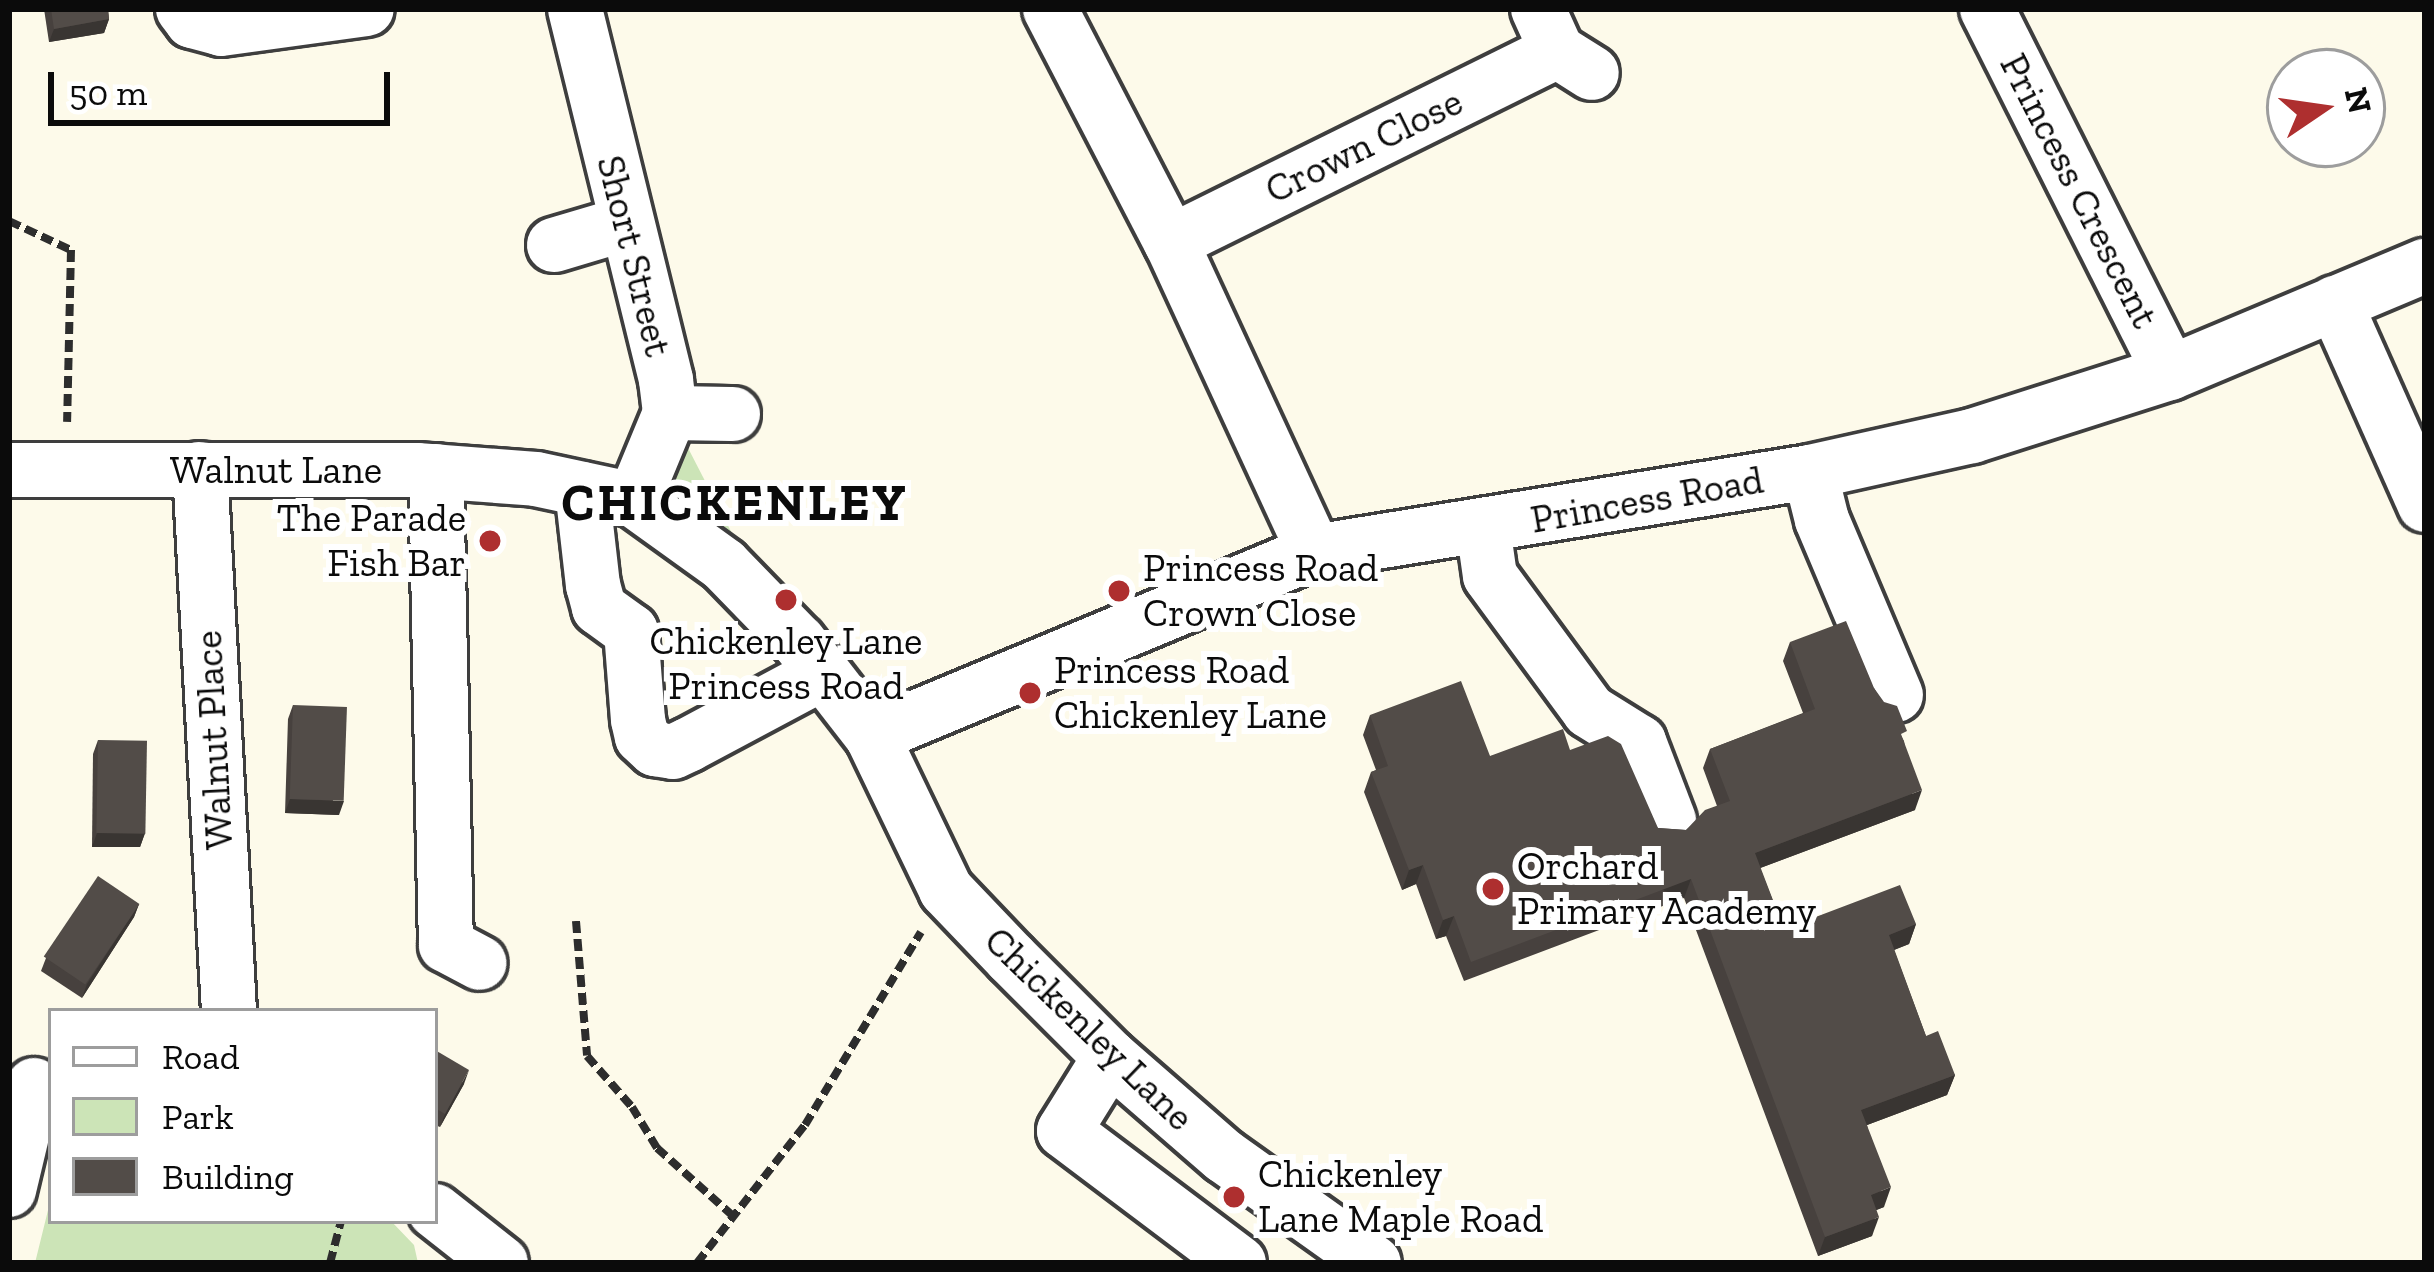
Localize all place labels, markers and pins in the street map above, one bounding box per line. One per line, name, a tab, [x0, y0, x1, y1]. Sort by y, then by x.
place label: The Parade Fish Bar	[277, 496, 466, 587]
marker: The Parade Fish Bar	[477, 528, 503, 554]
place label: Princess Road Crown Close	[1143, 546, 1378, 637]
marker: Princess Road Crown Close	[1106, 578, 1132, 604]
marker: Chickenley Lane Princess Road	[773, 587, 799, 613]
place label: Chickenley Lane Princess Road	[649, 619, 923, 710]
place label: Princess Road Chickenley Lane	[1054, 648, 1328, 739]
marker: Princess Road Chickenley Lane	[1017, 680, 1043, 706]
place label: Orchard Primary Academy	[1517, 844, 1818, 935]
marker: Orchard Primary Academy	[1480, 876, 1506, 902]
place label: Chickenley Lane Maple Road	[1258, 1152, 1543, 1243]
marker: Chickenley Lane Maple Road	[1221, 1184, 1247, 1210]

